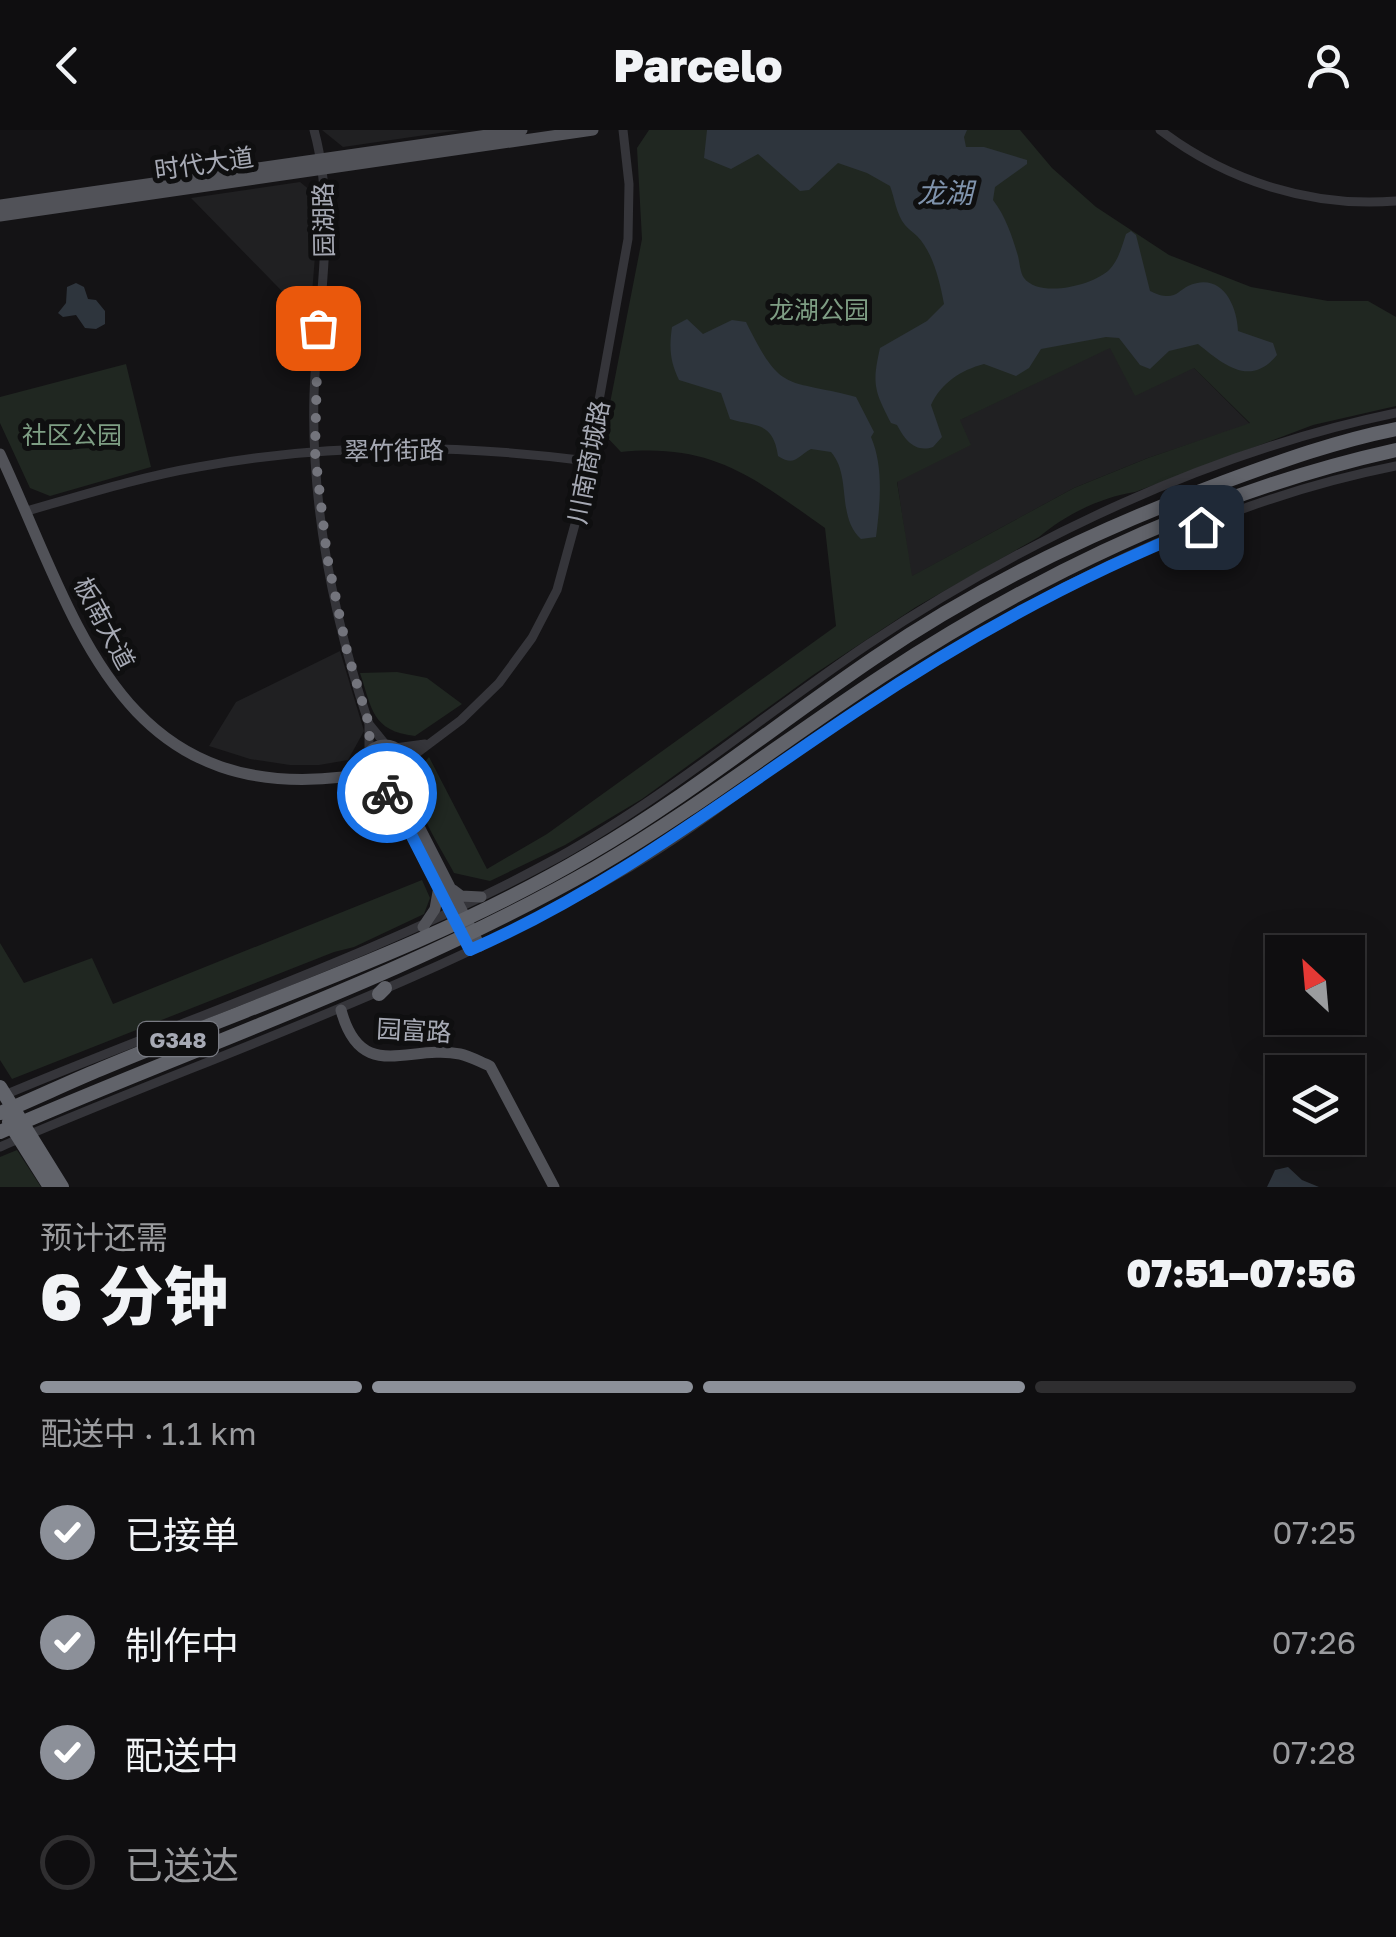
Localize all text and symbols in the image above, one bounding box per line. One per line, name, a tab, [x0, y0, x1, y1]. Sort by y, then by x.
icon: back	[40, 38, 95, 93]
text: Parcelo	[614, 38, 782, 92]
icon: person	[1301, 38, 1356, 93]
street label: 时代大道	[152, 141, 256, 185]
water label: 龙湖	[917, 176, 977, 209]
street label: 园湖路	[307, 182, 339, 258]
pin	[276, 286, 361, 371]
park label: 龙湖公园	[769, 294, 869, 325]
icon: bag	[291, 301, 346, 356]
street label: 川南商城路	[561, 398, 615, 526]
park label: 社区公园	[22, 419, 122, 450]
street label: 翠竹街路	[344, 434, 444, 466]
pin	[1159, 485, 1244, 570]
icon: home	[1174, 500, 1229, 555]
street label: 板南大道	[68, 572, 142, 674]
courier	[337, 743, 437, 843]
icon: bike	[360, 766, 415, 821]
north arrow	[1265, 935, 1365, 1035]
map controls	[1265, 935, 1365, 1155]
street label: 园富路	[376, 1013, 452, 1047]
road number: G348	[138, 1022, 218, 1056]
button: layers	[1265, 1055, 1365, 1155]
text: 预计还需	[40, 1218, 168, 1256]
text: 07:51–07:56	[1126, 1250, 1356, 1295]
text: 6 分钟	[40, 1256, 229, 1334]
text: 配送中 · 1.1 km	[40, 1414, 257, 1452]
icon: check	[40, 1505, 95, 1560]
text: 已接单	[125, 1512, 239, 1557]
text: 07:25	[1272, 1513, 1356, 1551]
icon: check	[40, 1615, 95, 1670]
text: 制作中	[125, 1622, 239, 1667]
text: 07:26	[1272, 1623, 1356, 1661]
icon: check	[40, 1725, 95, 1780]
text: 配送中	[125, 1732, 239, 1777]
text: 07:28	[1272, 1733, 1356, 1771]
text: 已送达	[125, 1842, 239, 1887]

